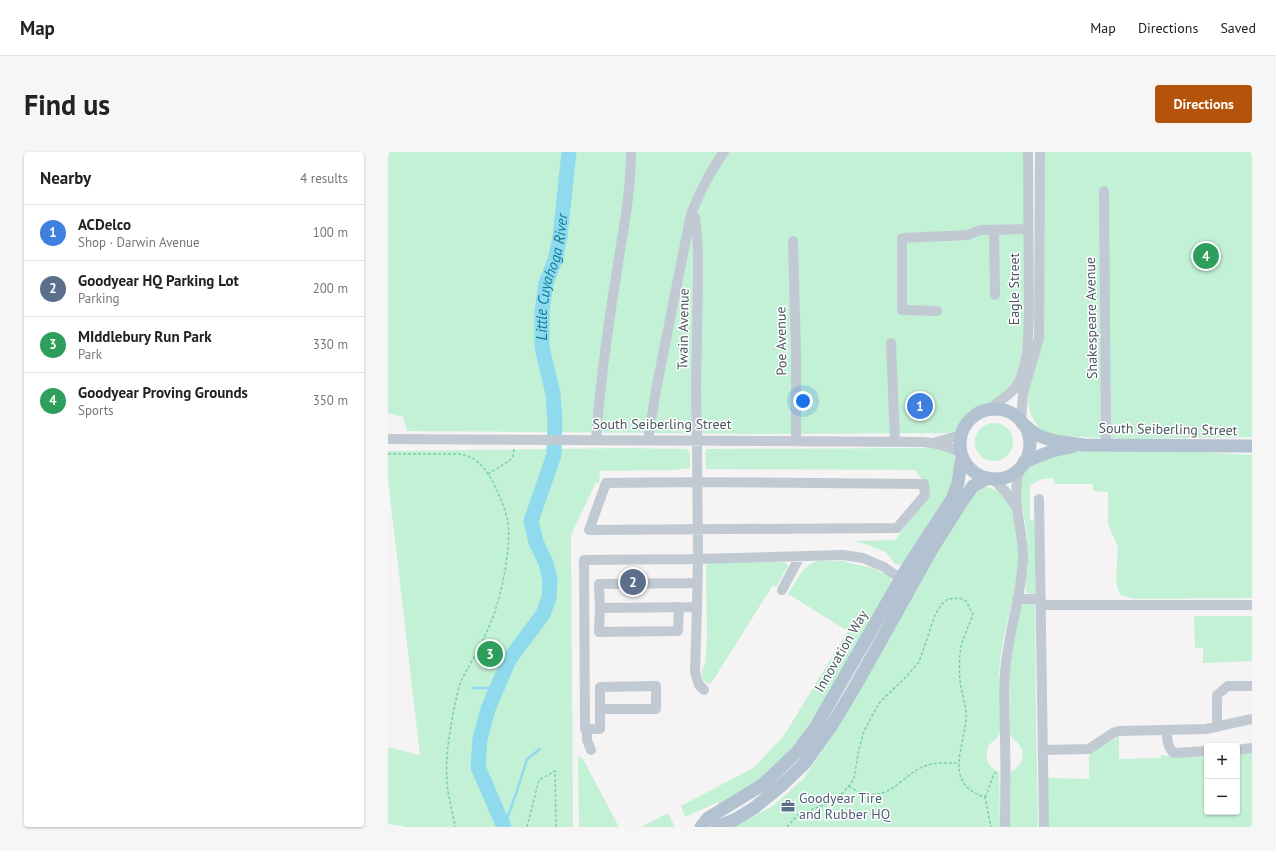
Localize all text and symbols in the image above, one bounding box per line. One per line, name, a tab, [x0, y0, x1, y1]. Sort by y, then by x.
text: Map	[20, 16, 55, 40]
text: Map	[1090, 19, 1116, 37]
text: Directions	[1138, 19, 1198, 37]
text: Saved	[1220, 19, 1256, 37]
button: Directions	[1155, 85, 1252, 123]
text: Find us	[24, 86, 110, 123]
text: Nearby	[40, 167, 91, 189]
text: 4 results	[300, 170, 348, 187]
water label: Little Cuyahoga River	[532, 211, 572, 340]
text: ACDelco	[78, 215, 131, 234]
text: 1	[49, 224, 57, 241]
text: 100 m	[313, 224, 348, 241]
text: Shop · Darwin Avenue	[78, 234, 200, 251]
pin: 4	[1193, 241, 1219, 271]
street label: Eagle Street	[1005, 252, 1023, 325]
street label: Shakespeare Avenue	[1081, 257, 1101, 379]
text: Goodyear HQ Parking Lot	[78, 271, 239, 290]
text: 2	[49, 280, 57, 297]
text: 200 m	[313, 280, 348, 297]
street label: Twain Avenue	[673, 288, 693, 370]
text: Parking	[78, 290, 119, 307]
street label: Poe Avenue	[771, 306, 791, 376]
text: MIddlebury Run Park	[78, 327, 212, 346]
text: 3	[49, 336, 57, 353]
text: 330 m	[313, 336, 348, 353]
text: Park	[78, 346, 102, 363]
text: Goodyear Proving Grounds	[78, 383, 248, 402]
your location	[793, 391, 813, 411]
pin: 1	[907, 391, 933, 421]
text: 4	[49, 392, 57, 409]
text: 350 m	[313, 392, 348, 409]
text: Sports	[78, 402, 114, 419]
street label: South Seiberling Street	[593, 415, 732, 433]
street label: South Seiberling Street	[1098, 419, 1238, 439]
pin: 2	[620, 567, 646, 597]
street label: Innovation Way	[810, 606, 872, 695]
pin: 3	[477, 639, 503, 669]
map controls	[1204, 743, 1240, 815]
button: +	[1204, 743, 1240, 779]
button: −	[1204, 779, 1240, 815]
place label: Goodyear Tire and Rubber HQ	[799, 789, 891, 823]
office icon: Goodyear Tire and Rubber HQ	[780, 798, 796, 814]

